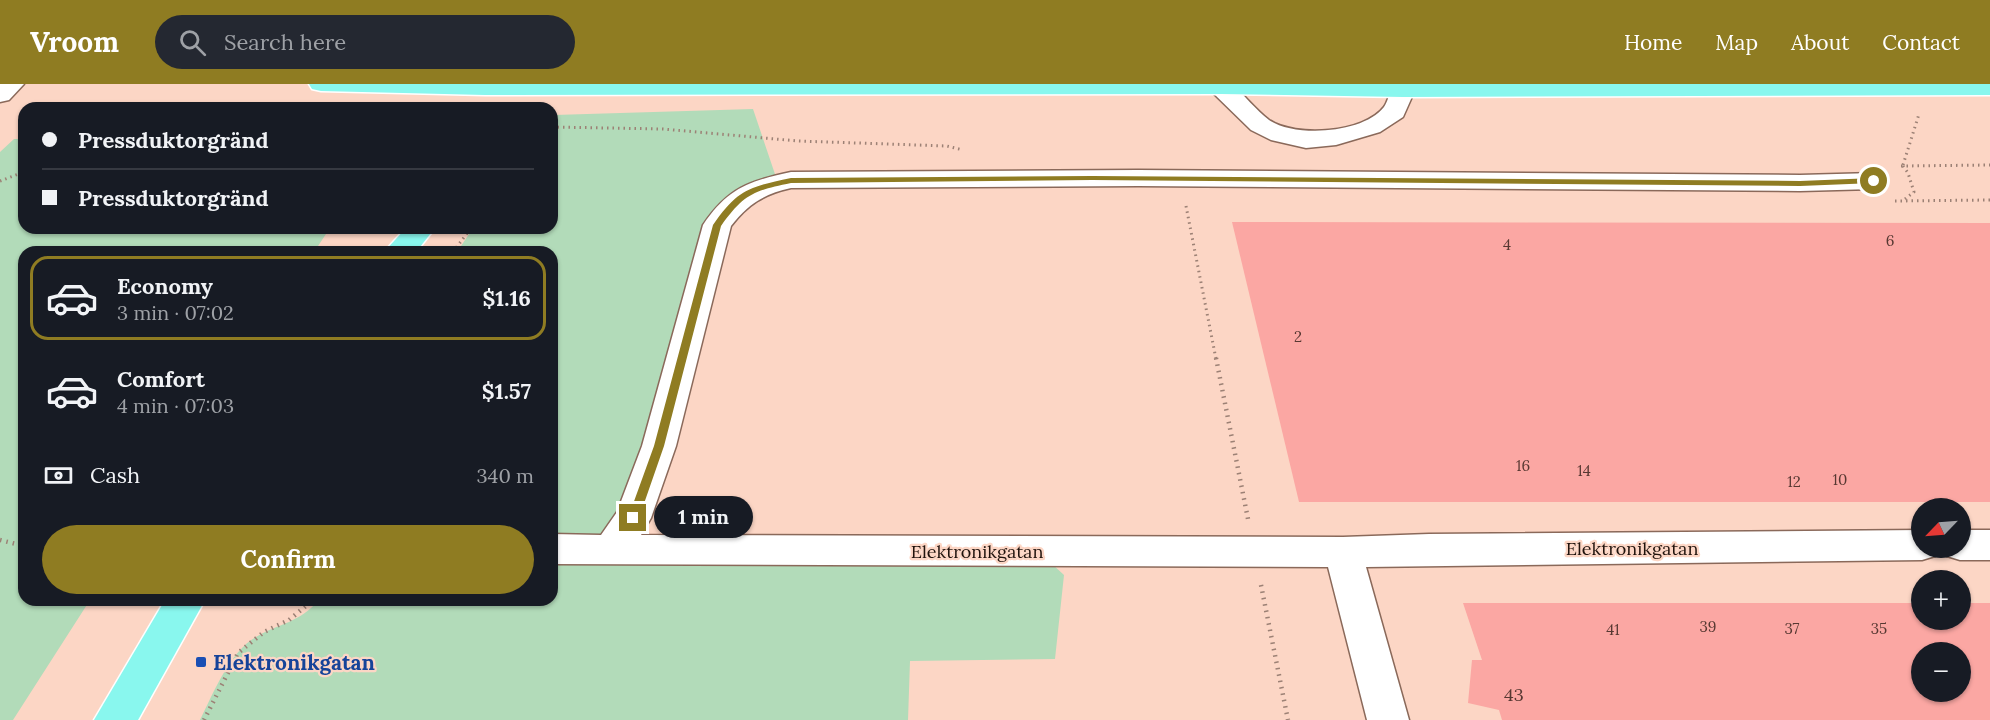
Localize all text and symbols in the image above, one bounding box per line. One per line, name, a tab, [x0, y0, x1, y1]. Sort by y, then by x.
search box	[155, 15, 575, 69]
text: Vroom	[30, 24, 119, 60]
icon: search	[176, 26, 209, 59]
text: Search here	[224, 28, 346, 56]
text: Home	[1624, 29, 1682, 56]
text: Map	[1715, 29, 1758, 56]
text: About	[1791, 29, 1849, 56]
text: Contact	[1882, 29, 1960, 56]
text: Pressduktorgränd	[78, 126, 269, 154]
route start	[1860, 167, 1887, 194]
text: Pressduktorgränd	[78, 184, 269, 212]
house number: 6	[1886, 231, 1894, 250]
house number: 4	[1503, 235, 1511, 254]
icon: car	[45, 271, 99, 325]
text: Economy	[117, 272, 213, 300]
text: $1.16	[482, 284, 531, 312]
text: 3 min · 07:02	[117, 300, 234, 325]
house number: 2	[1294, 327, 1302, 346]
icon: car	[45, 364, 99, 418]
text: Comfort	[117, 365, 205, 393]
text: $1.57	[482, 377, 531, 405]
text: 4 min · 07:03	[117, 393, 234, 418]
house number: 16	[1516, 456, 1530, 475]
icon: cash	[42, 459, 75, 492]
text: Cash	[90, 461, 140, 489]
house number: 14	[1577, 461, 1591, 480]
text: 340 m	[476, 463, 534, 488]
house number: 10	[1833, 470, 1847, 489]
house number: 12	[1787, 472, 1801, 491]
callout: 1 min	[654, 497, 753, 539]
north arrow	[1911, 498, 1971, 558]
map controls	[1911, 498, 1971, 702]
route end	[619, 504, 646, 531]
text: 1 min	[678, 504, 729, 529]
button: Confirm	[42, 525, 534, 594]
street label: Elektronikgatan	[1566, 537, 1698, 560]
street label: Elektronikgatan	[911, 540, 1043, 563]
button: +	[1911, 570, 1971, 630]
house number: 39	[1699, 617, 1717, 636]
house number: 37	[1785, 619, 1800, 638]
house number: 35	[1871, 619, 1887, 638]
house number: 41	[1606, 620, 1620, 639]
button: −	[1911, 642, 1971, 702]
place label: Elektronikgatan	[213, 649, 375, 676]
marker: Elektronikgatan	[194, 655, 208, 669]
house number: 43	[1504, 683, 1524, 706]

